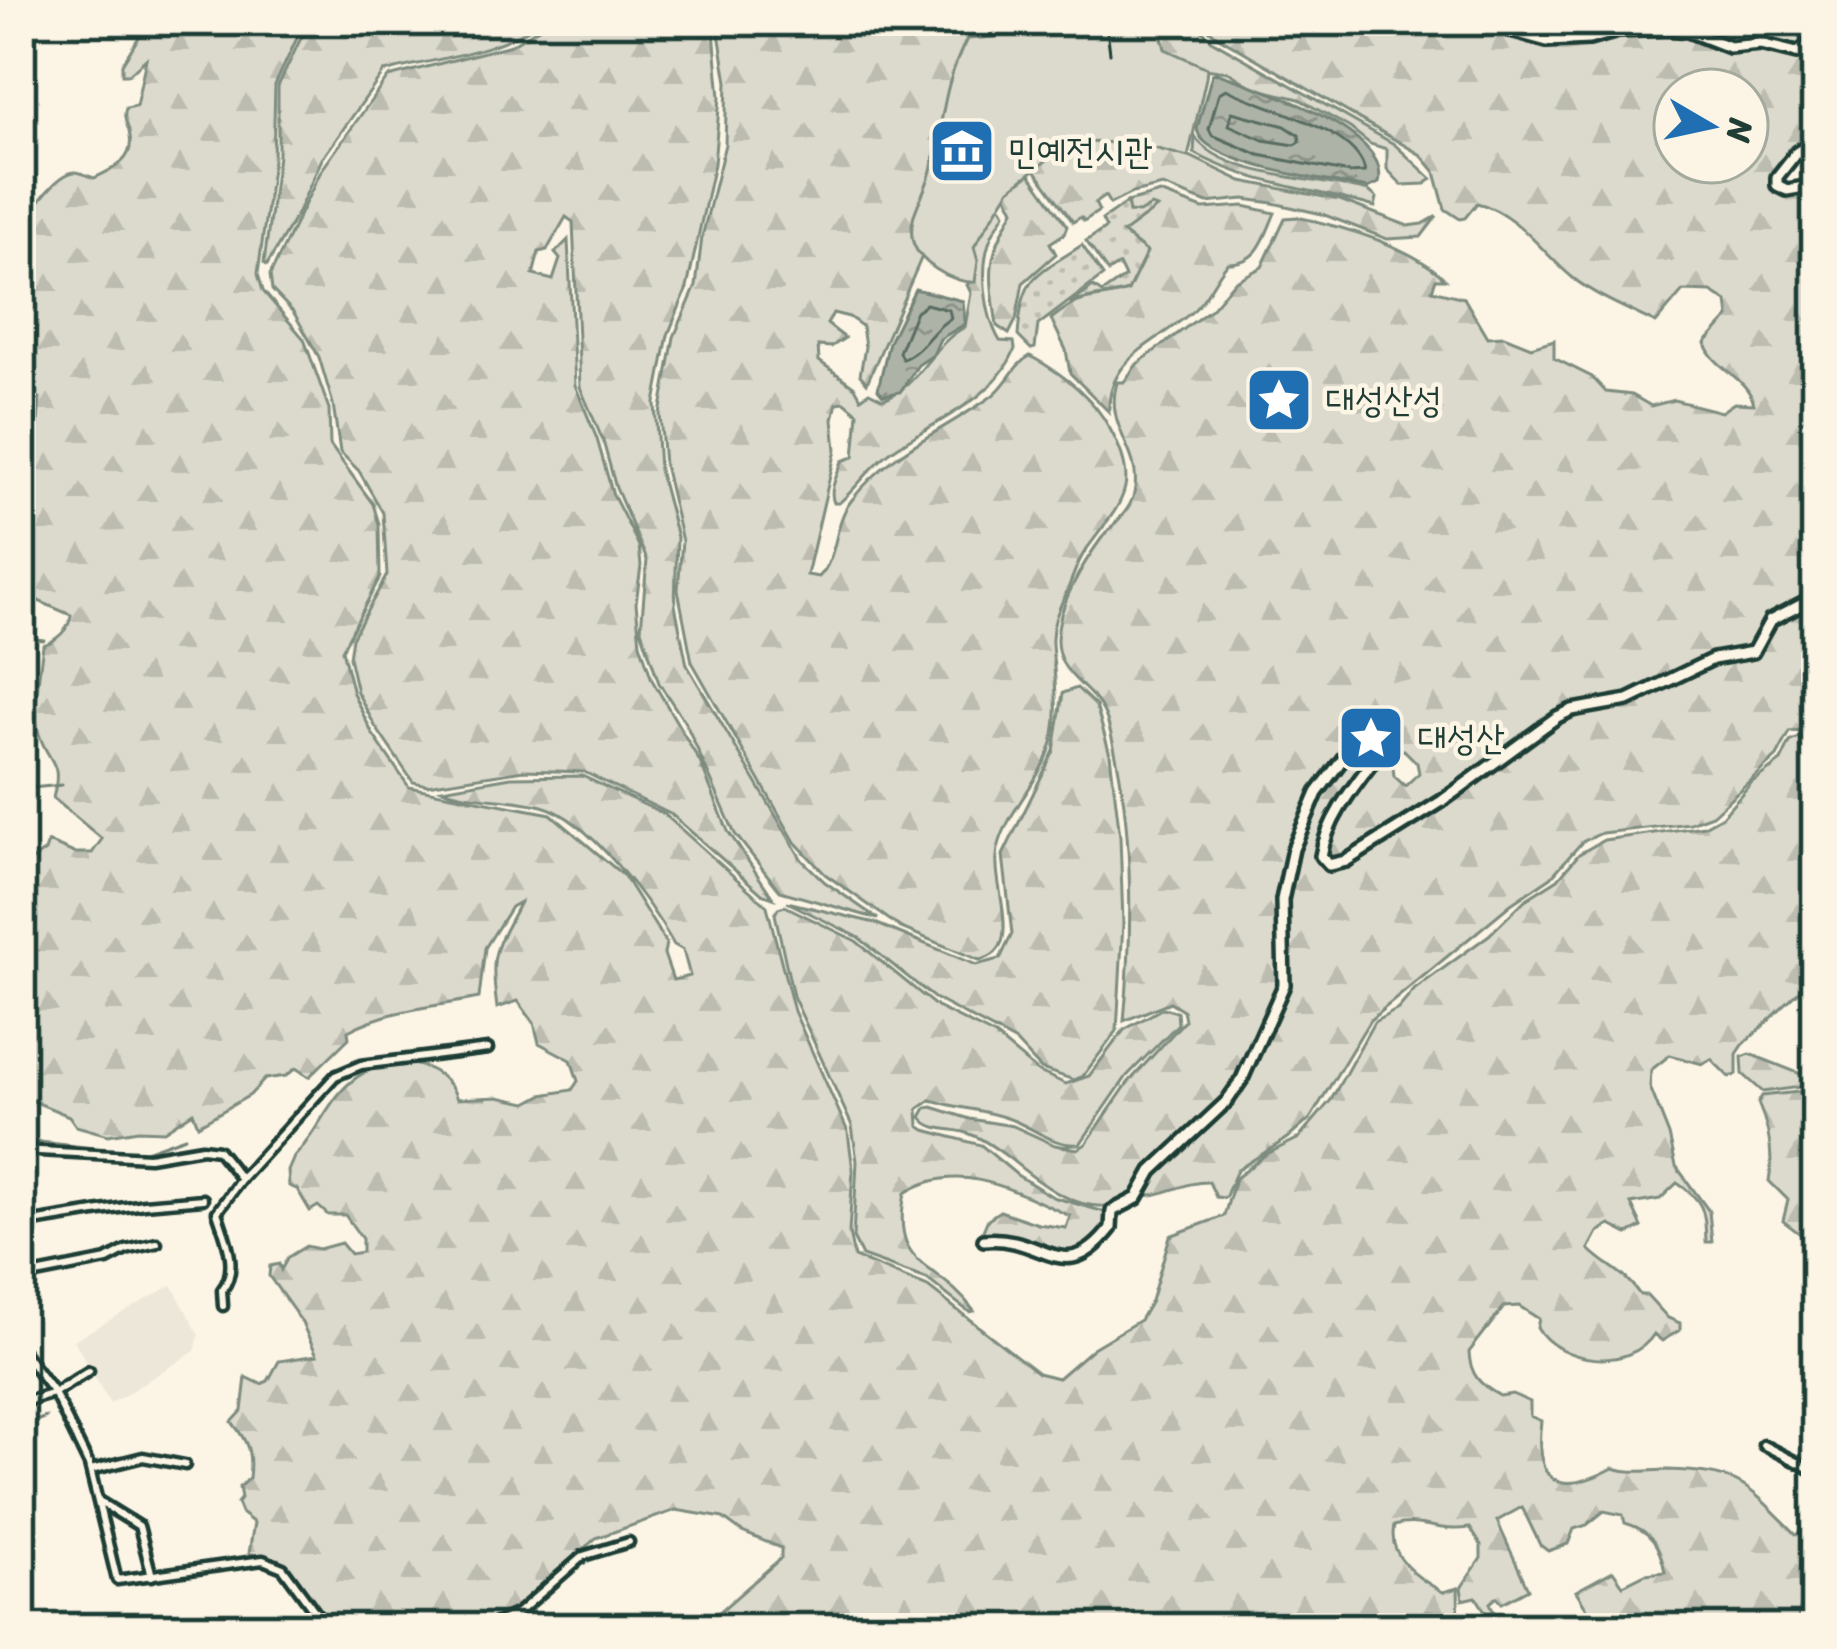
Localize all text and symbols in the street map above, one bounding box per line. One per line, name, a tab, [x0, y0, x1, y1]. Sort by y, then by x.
north arrow	[1651, 66, 1771, 186]
text: N	[1709, 114, 1770, 147]
museum icon: 민예전시관	[927, 116, 997, 186]
place label: 민예전시관	[1008, 119, 1153, 183]
place icon: 대성산성	[1244, 365, 1314, 435]
place label: 대성산성	[1326, 368, 1442, 432]
place icon: 대성산	[1336, 703, 1406, 773]
place label: 대성산	[1418, 706, 1505, 770]

